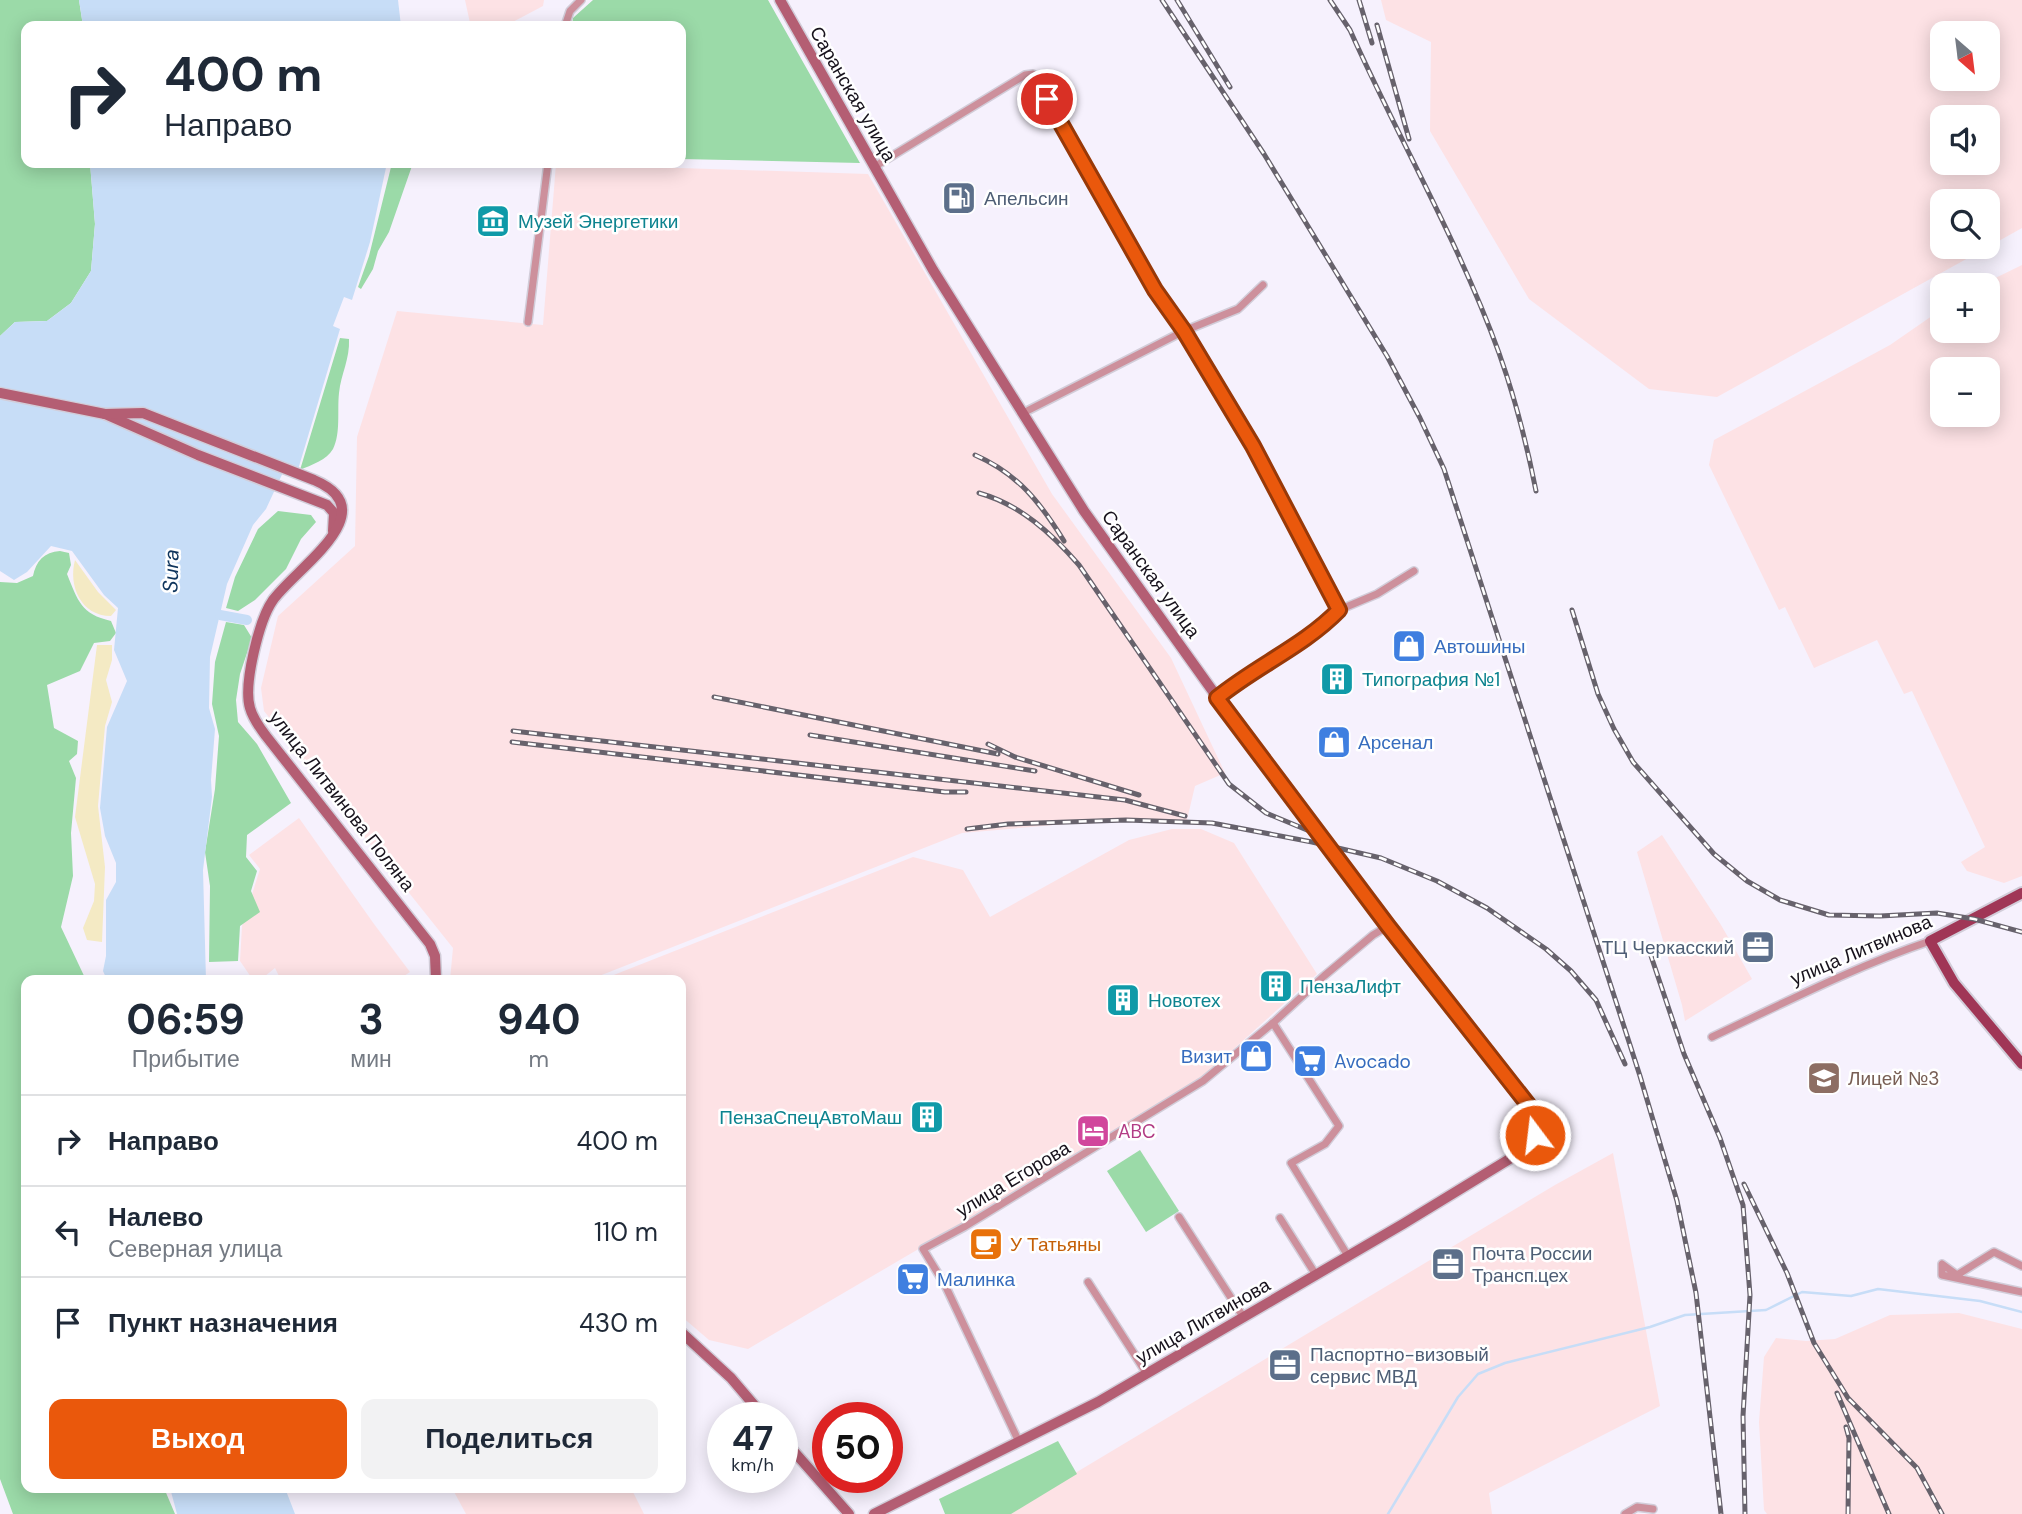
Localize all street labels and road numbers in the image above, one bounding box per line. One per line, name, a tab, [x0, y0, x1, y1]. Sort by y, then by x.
street label: Саранская улица	[804, 22, 902, 167]
street label: Саранская улица	[1096, 505, 1206, 643]
street label: улица Литвинова Поляна	[264, 706, 421, 897]
street label: улица Литвинова	[1786, 909, 1936, 991]
street label: улица Егорова	[951, 1135, 1075, 1223]
street label: улица Литвинова	[1131, 1272, 1275, 1370]

